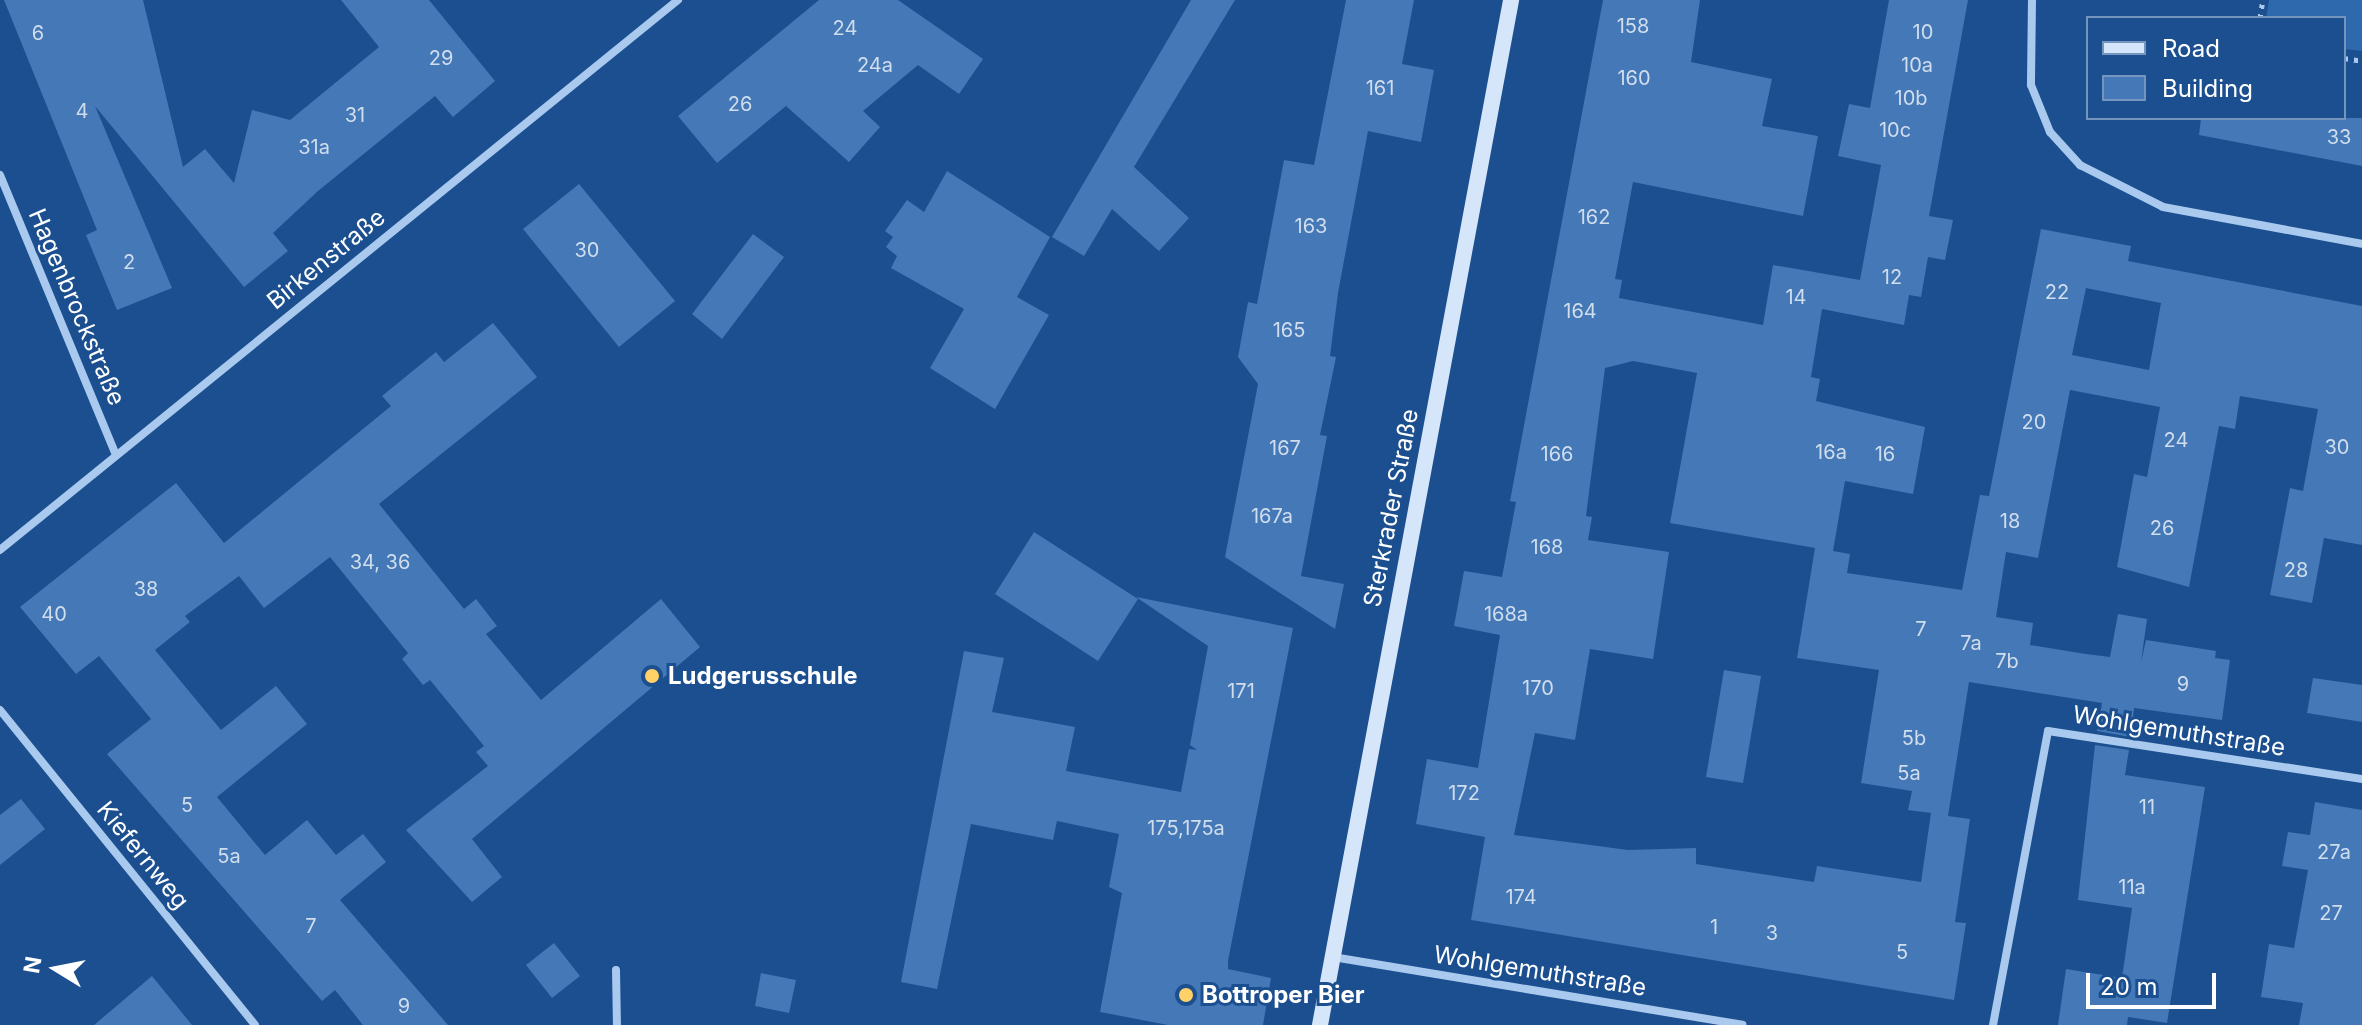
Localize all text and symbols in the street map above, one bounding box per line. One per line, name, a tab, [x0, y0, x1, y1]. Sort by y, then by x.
house number: 158	[1617, 14, 1649, 38]
house number: 24	[833, 16, 857, 40]
legend	[2086, 16, 2346, 120]
house number: 10	[1913, 20, 1933, 44]
house number: 6	[32, 21, 44, 45]
text: Road	[2162, 34, 2220, 63]
house number: 29	[429, 46, 453, 70]
house number: 24a	[857, 53, 893, 77]
house number: 10a	[1901, 53, 1933, 77]
house number: 160	[1617, 66, 1651, 90]
text: Building	[2162, 74, 2253, 103]
house number: 161	[1366, 76, 1394, 100]
house number: 10b	[1895, 86, 1927, 110]
house number: 26	[728, 92, 752, 116]
house number: 4	[76, 99, 88, 123]
house number: 31	[345, 103, 365, 127]
house number: 10c	[1879, 118, 1911, 142]
house number: 33	[2327, 125, 2351, 149]
house number: 31a	[298, 135, 330, 159]
street label: Birkenstraße	[261, 203, 391, 315]
street label: Hagenbrockstraße	[23, 204, 131, 410]
house number: 162	[1578, 205, 1610, 229]
house number: 163	[1295, 214, 1327, 238]
house number: 30	[575, 238, 599, 262]
house number: 2	[123, 250, 135, 274]
house number: 12	[1882, 265, 1902, 289]
house number: 22	[2045, 280, 2069, 304]
house number: 14	[1785, 285, 1807, 309]
house number: 164	[1563, 299, 1597, 323]
house number: 165	[1273, 318, 1305, 342]
street label: Sterkrader Straße	[1358, 407, 1424, 609]
house number: 20	[2022, 410, 2046, 434]
house number: 24	[2164, 428, 2188, 452]
house number: 30	[2325, 435, 2349, 459]
house number: 167	[1269, 436, 1301, 460]
house number: 16a	[1815, 440, 1847, 464]
house number: 166	[1541, 442, 1573, 466]
house number: 16	[1875, 442, 1895, 466]
house number: 167a	[1251, 504, 1293, 528]
house number: 18	[2000, 509, 2020, 533]
house number: 26	[2150, 516, 2174, 540]
house number: 168	[1531, 535, 1563, 559]
house number: 34, 36	[350, 550, 410, 574]
house number: 28	[2284, 558, 2308, 582]
house number: 38	[134, 577, 158, 601]
house number: 40	[41, 602, 67, 626]
house number: 168a	[1484, 602, 1528, 626]
house number: 7	[1915, 617, 1927, 641]
house number: 7a	[1960, 631, 1982, 655]
house number: 7b	[1995, 649, 2019, 673]
place label: Ludgerusschule	[668, 662, 858, 690]
marker: Ludgerusschule	[643, 667, 661, 685]
house number: 9	[2177, 672, 2189, 696]
house number: 170	[1522, 676, 1554, 700]
house number: 171	[1227, 679, 1255, 703]
street label: Wohlgemuthstraße	[2071, 700, 2287, 762]
house number: 5b	[1902, 726, 1926, 750]
house number: 5a	[1897, 761, 1921, 785]
house number: 172	[1448, 781, 1480, 805]
house number: 5	[181, 793, 193, 817]
street label: Kiefernweg	[91, 795, 195, 915]
house number: 11	[2139, 795, 2155, 819]
house number: 175,175a	[1147, 816, 1225, 840]
house number: 27a	[2317, 840, 2351, 864]
house number: 5a	[217, 844, 241, 868]
house number: 11a	[2118, 875, 2146, 899]
house number: 174	[1505, 885, 1537, 909]
house number: 27	[2319, 901, 2343, 925]
house number: 7	[305, 914, 317, 938]
house number: 1	[1710, 915, 1718, 939]
house number: 3	[1766, 921, 1778, 945]
north arrow	[16, 929, 96, 1009]
street label: Wohlgemuthstraße	[1432, 940, 1648, 1002]
house number: 5	[1896, 940, 1908, 964]
text: N	[18, 954, 47, 975]
scale bar	[2090, 957, 2220, 1007]
text: 20 m	[2100, 972, 2158, 1001]
place label: Bottroper Bier	[1202, 981, 1365, 1009]
marker: Bottroper Bier	[1177, 986, 1195, 1004]
house number: 9	[398, 994, 410, 1018]

